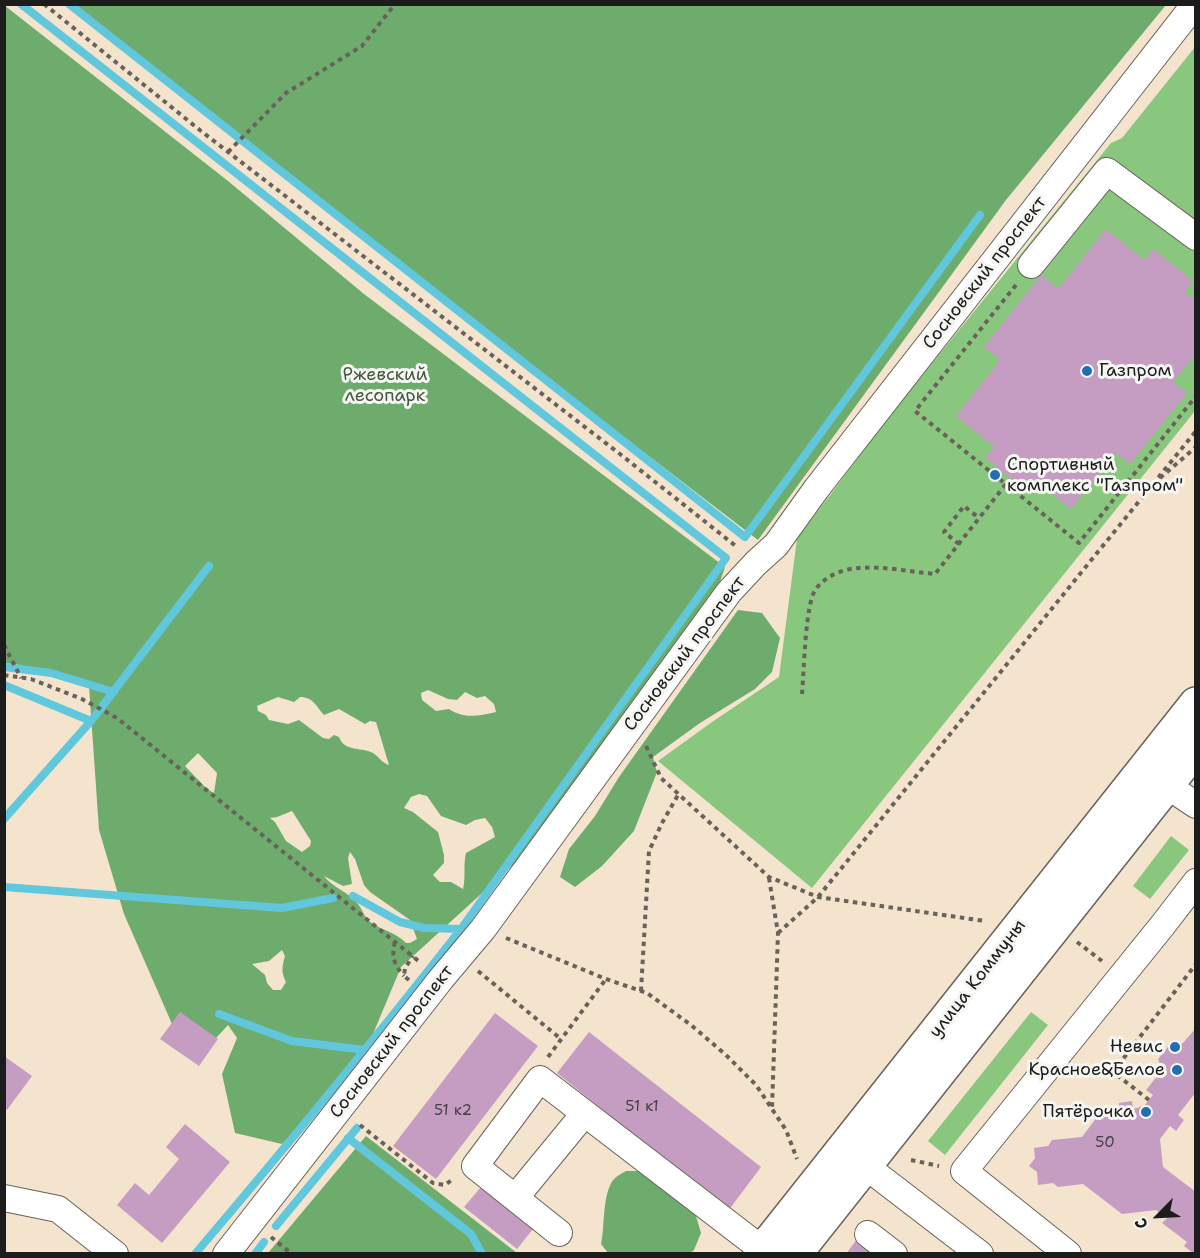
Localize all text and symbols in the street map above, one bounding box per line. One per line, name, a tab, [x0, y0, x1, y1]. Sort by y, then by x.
street label: Сосновский проспект	[919, 192, 1051, 354]
place label: Газпром	[1099, 360, 1172, 382]
park label: Ржевский лесопарк	[343, 364, 427, 406]
marker: Газпром	[1080, 364, 1094, 378]
place label: Cпортивный комплекс "Газпром"	[1007, 454, 1183, 496]
marker: Cпортивный комплекс "Газпром"	[988, 468, 1002, 482]
street label: Сосновский проспект	[620, 572, 750, 736]
street label: улица Коммуны	[925, 916, 1031, 1042]
street label: Сосновский проспект	[326, 961, 458, 1123]
place label: Невис	[1110, 1036, 1163, 1058]
marker: Невис	[1168, 1040, 1182, 1054]
place label: Красное&Белое	[1029, 1059, 1165, 1081]
marker: Красное&Белое	[1170, 1063, 1184, 1077]
house number: 51 к1	[625, 1098, 659, 1116]
place label: Пятёрочка	[1043, 1101, 1134, 1123]
house number: 51 к2	[434, 1102, 472, 1120]
marker: Пятёрочка	[1139, 1105, 1153, 1119]
house number: 50	[1095, 1134, 1115, 1152]
north arrow	[1128, 1186, 1188, 1246]
text: С	[1130, 1215, 1153, 1232]

